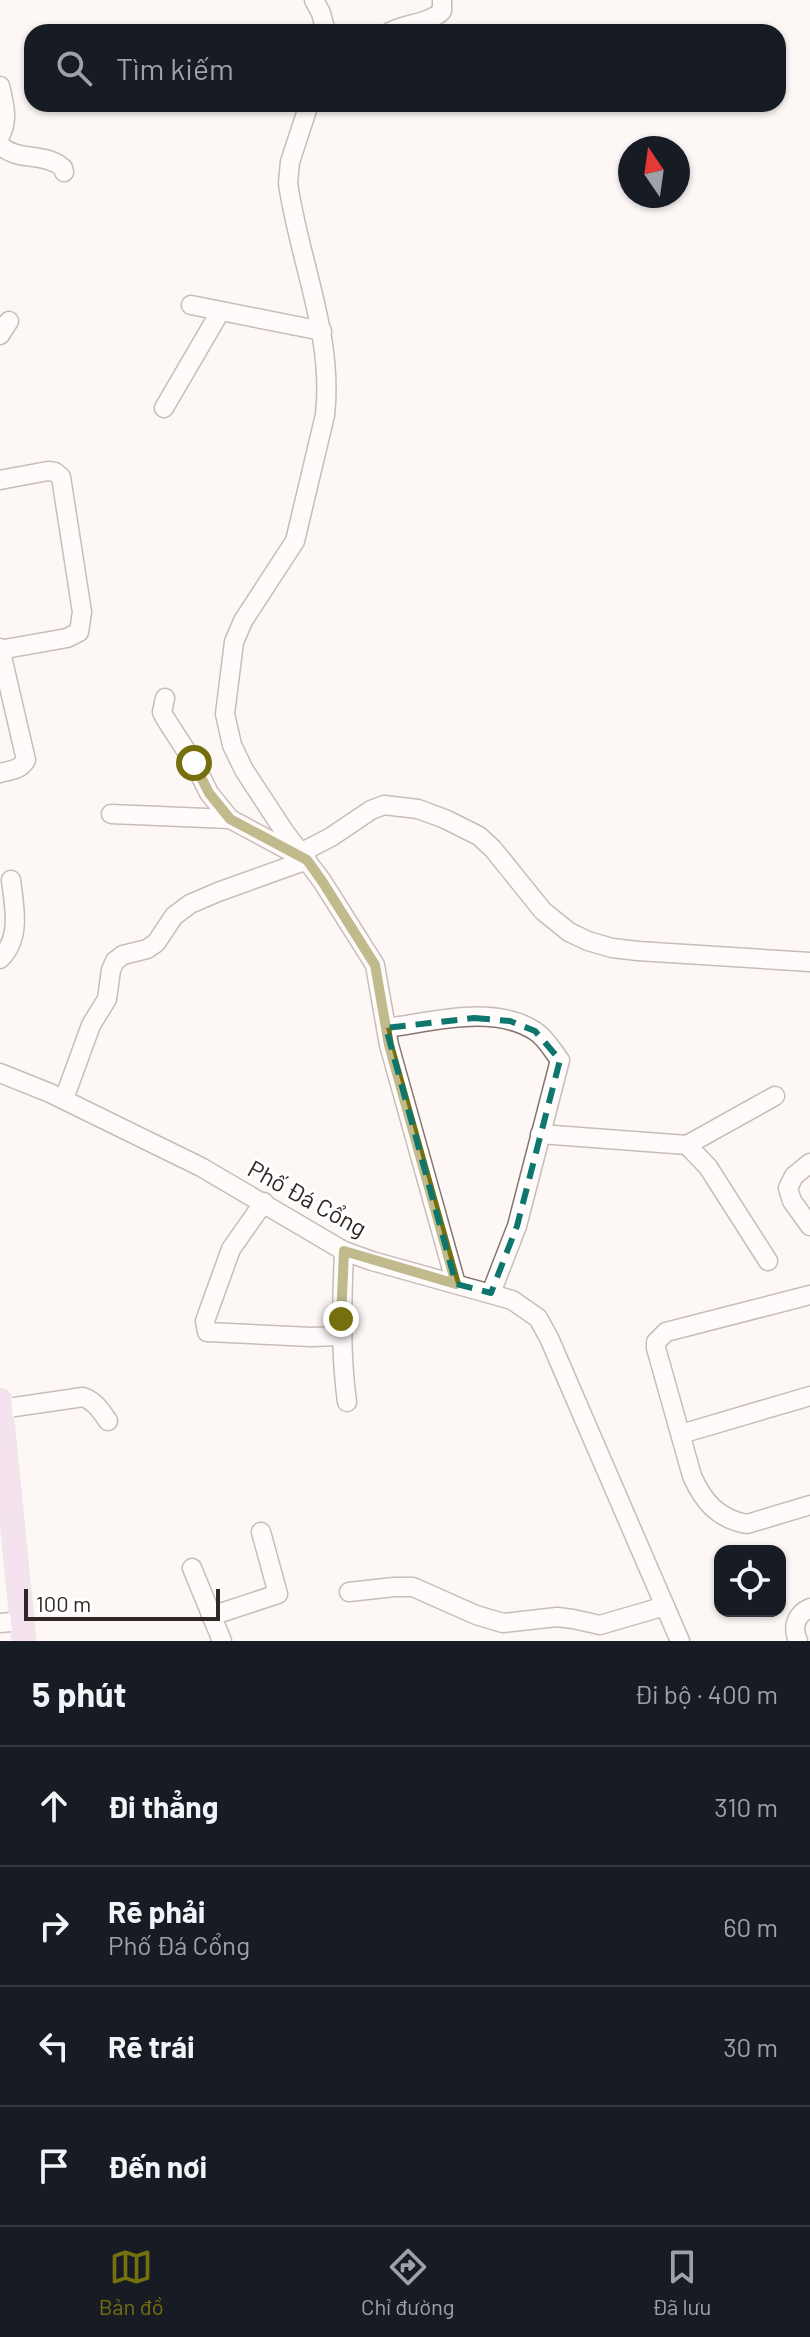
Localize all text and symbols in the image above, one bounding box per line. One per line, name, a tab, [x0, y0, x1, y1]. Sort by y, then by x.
search box	[24, 24, 786, 112]
icon: search	[52, 46, 96, 90]
text: Tìm kiếm	[116, 50, 234, 86]
north arrow	[618, 136, 690, 208]
route start	[176, 745, 212, 781]
street label: Phố Đá Cổng	[243, 1153, 372, 1242]
route end	[323, 1301, 359, 1337]
map controls	[714, 1545, 786, 1617]
button: locate	[714, 1545, 786, 1617]
scale bar	[24, 1585, 220, 1621]
text: 100 m	[36, 1590, 91, 1616]
text: 5 phút	[32, 1673, 127, 1714]
text: Đi bộ · 400 m	[634, 1678, 778, 1709]
icon: ahead	[32, 1784, 76, 1828]
text: Đi thẳng	[108, 1788, 218, 1824]
text: 310 m	[714, 1791, 778, 1822]
text: Rẽ phải	[108, 1893, 205, 1929]
icon: right	[32, 1904, 76, 1948]
text: 60 m	[723, 1911, 778, 1942]
text: Phố Đá Cổng	[108, 1929, 250, 1960]
icon: left	[32, 2024, 76, 2068]
text: Rẽ trái	[108, 2028, 195, 2064]
text: 30 m	[723, 2031, 778, 2062]
icon: arrive	[32, 2144, 76, 2188]
text: Đến nơi	[108, 2148, 207, 2184]
tab: Bản đồ	[99, 2245, 164, 2319]
tab: Chỉ đường	[361, 2245, 455, 2319]
tab: Đã lưu	[652, 2245, 711, 2319]

